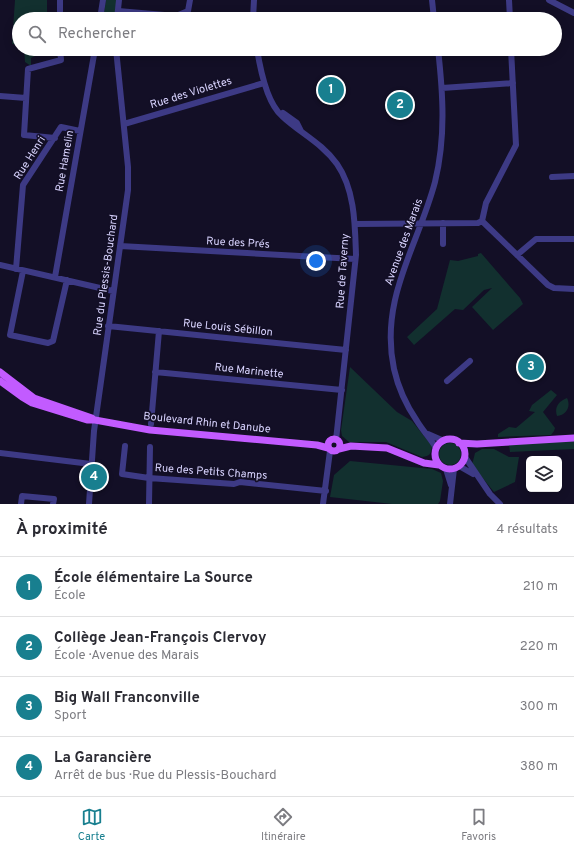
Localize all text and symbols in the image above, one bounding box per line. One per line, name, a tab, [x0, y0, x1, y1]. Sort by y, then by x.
search box	[12, 12, 562, 56]
icon: search	[26, 23, 48, 45]
text: Rechercher	[58, 25, 136, 44]
street label: Rue des Violettes	[148, 74, 234, 112]
pin: 1	[318, 75, 344, 105]
pin: 2	[387, 90, 413, 120]
street label: Rue Hamelin	[53, 129, 77, 193]
street label: Rue Henri	[11, 134, 49, 182]
street label: Avenue des Marais	[382, 197, 426, 287]
street label: Rue du Plessis-Bouchard	[91, 213, 121, 337]
street label: Rue de Taverny	[333, 233, 353, 309]
street label: Rue des Prés	[206, 234, 270, 252]
your location	[306, 251, 326, 271]
street label: Rue Louis Sébillon	[182, 316, 274, 340]
pin: 3	[518, 352, 544, 382]
street label: Rue Marinette	[214, 360, 284, 382]
street label: Boulevard Rhin et Danube	[143, 409, 271, 437]
map controls	[526, 456, 562, 492]
button: layers	[526, 456, 562, 492]
street label: Rue des Petits Champs	[154, 461, 268, 483]
pin: 4	[81, 462, 107, 492]
text: À proximité	[16, 519, 108, 541]
text: 4 résultats	[496, 522, 558, 538]
text: École élémentaire La Source	[54, 569, 253, 588]
text: 1	[26, 579, 32, 595]
text: 210 m	[523, 579, 558, 595]
text: École	[54, 588, 86, 604]
text: Collège Jean-François Clervoy	[54, 629, 266, 648]
text: 2	[25, 639, 33, 655]
text: 220 m	[520, 639, 558, 655]
text: École · Avenue des Marais	[54, 648, 199, 664]
text: Big Wall Franconville	[54, 689, 200, 708]
text: 3	[25, 699, 33, 715]
text: 300 m	[520, 699, 558, 715]
text: Sport	[54, 708, 87, 724]
text: La Garancière	[54, 749, 152, 768]
text: 4	[25, 759, 33, 775]
text: 380 m	[520, 759, 558, 775]
text: Arrêt de bus · Rue du Plessis-Bouchard	[54, 768, 277, 784]
tab: Carte	[78, 806, 105, 844]
tab: Itinéraire	[261, 806, 306, 844]
tab: Favoris	[461, 806, 496, 844]

